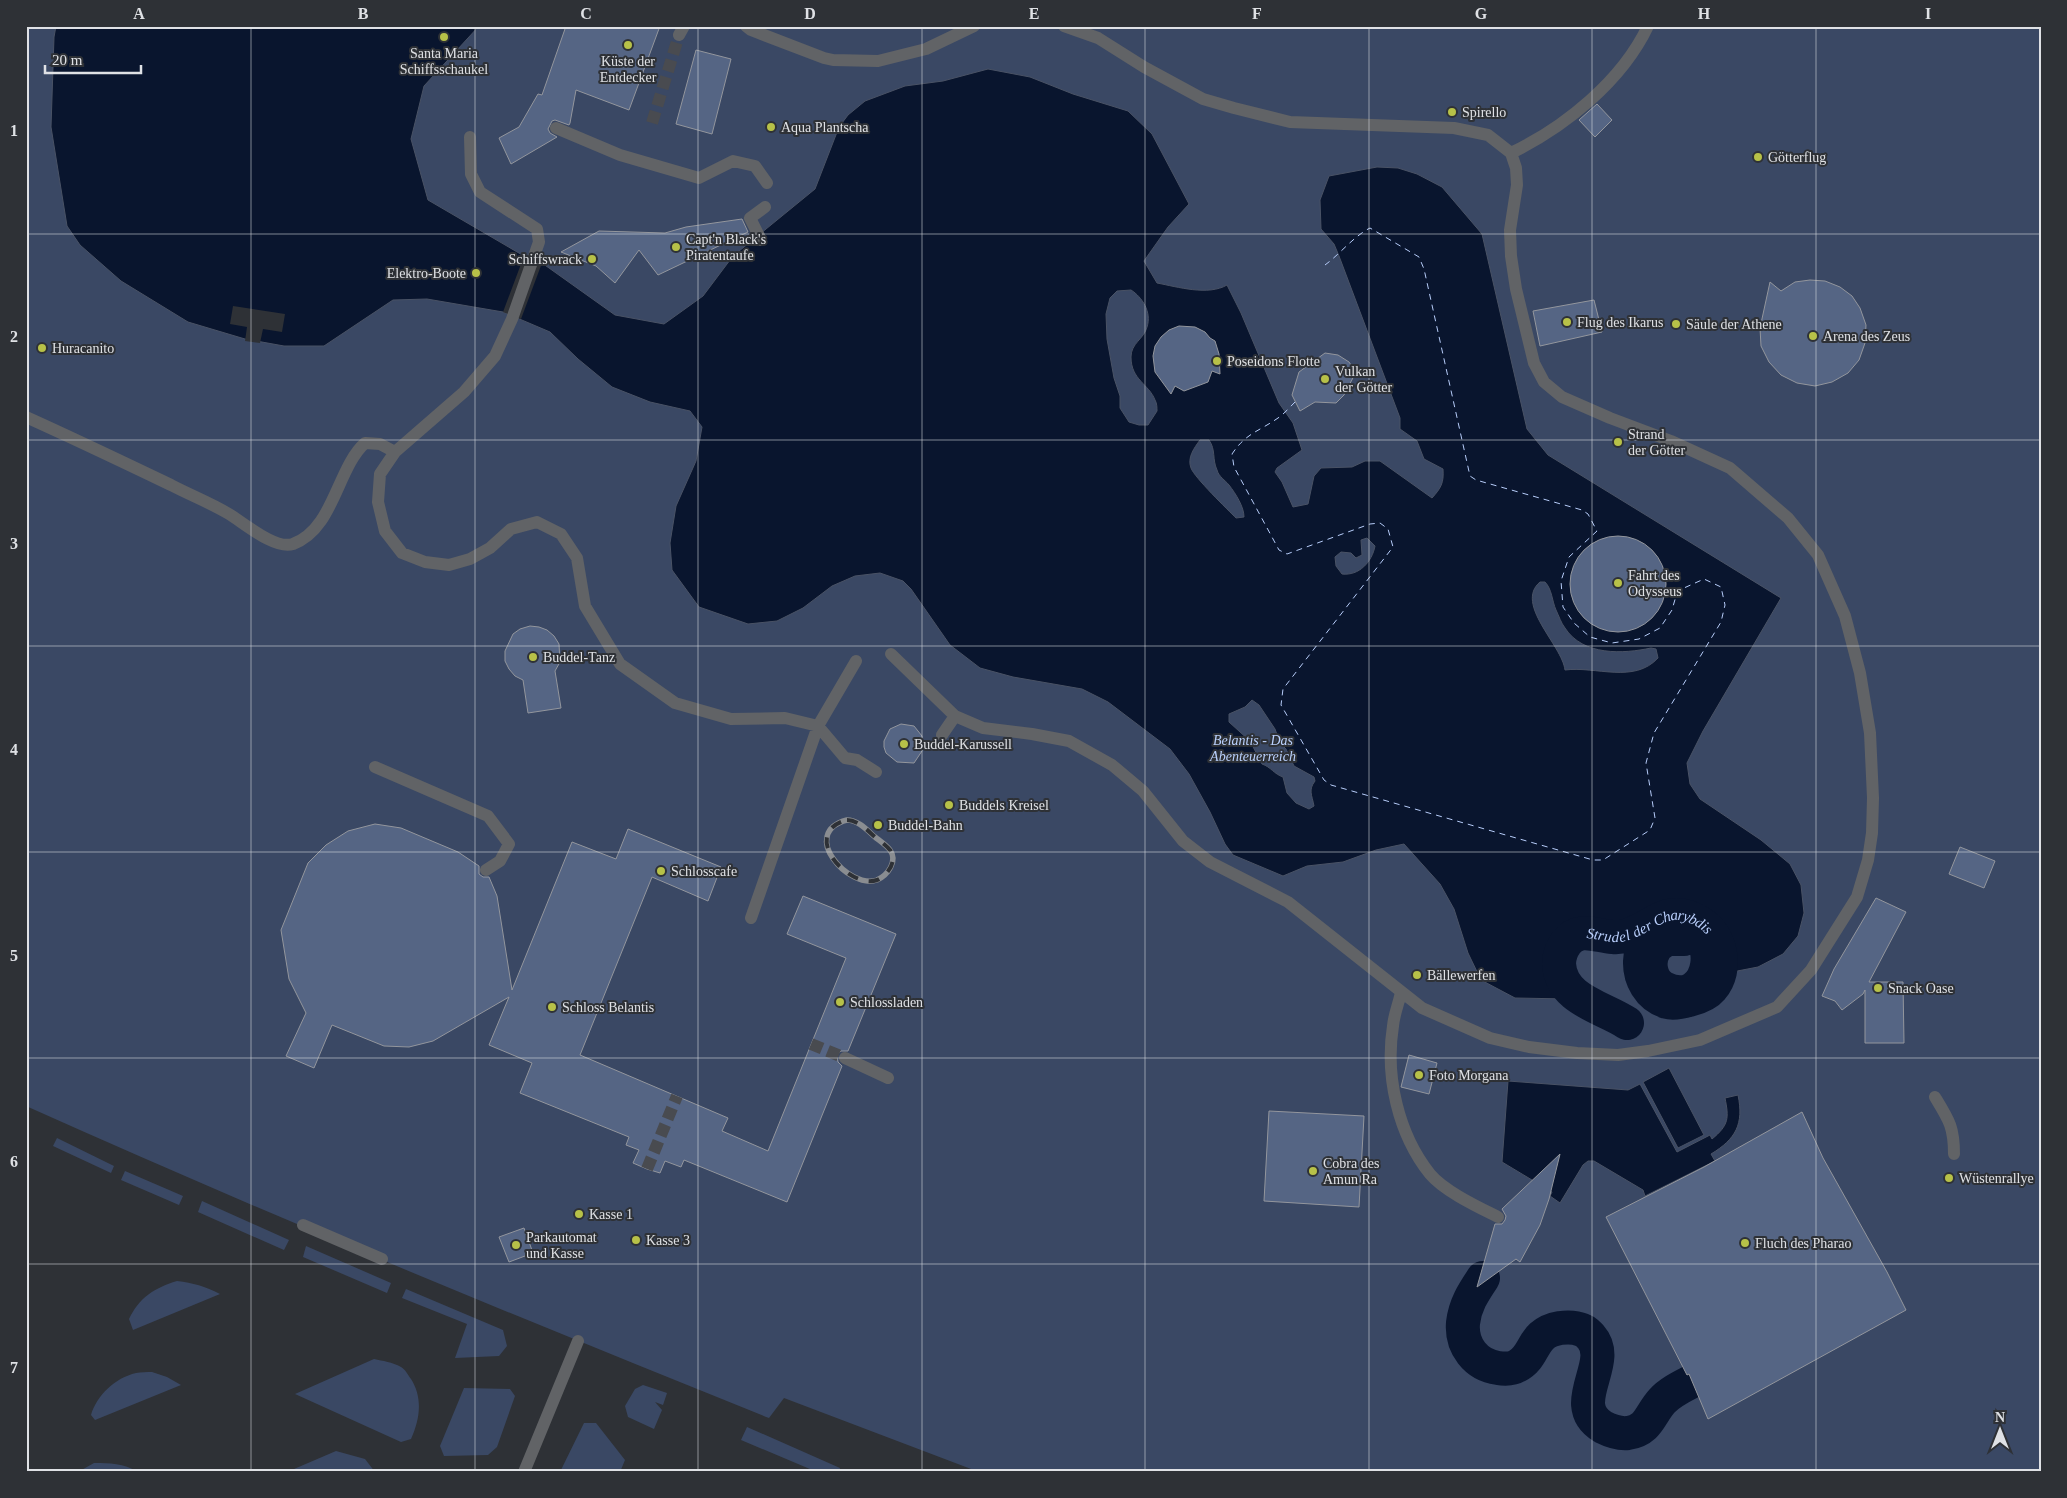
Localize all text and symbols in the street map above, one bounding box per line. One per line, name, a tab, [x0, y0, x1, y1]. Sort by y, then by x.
text: A	[133, 5, 145, 22]
text: B	[358, 5, 369, 22]
text: C	[580, 5, 592, 22]
text: D	[804, 5, 816, 22]
text: E	[1029, 5, 1039, 22]
text: F	[1252, 5, 1262, 22]
text: G	[1475, 5, 1488, 22]
text: H	[1698, 5, 1711, 22]
text: I	[1925, 5, 1931, 22]
marker: Santa Maria Schiffsschaukel	[438, 31, 450, 43]
marker: Küste der Entdecker	[622, 39, 634, 51]
scale bar	[45, 42, 141, 74]
place label: Santa Maria Schiffsschaukel	[400, 46, 488, 77]
text: 20 m	[52, 52, 83, 68]
place label: Küste der Entdecker	[600, 54, 657, 85]
place label: Spirello	[1462, 105, 1506, 120]
marker: Spirello	[1446, 106, 1458, 118]
place label: Aqua Plantscha	[781, 120, 869, 135]
marker: Aqua Plantscha	[765, 121, 777, 133]
text: 1	[10, 122, 18, 139]
place label: Götterflug	[1768, 150, 1826, 165]
marker: Götterflug	[1752, 151, 1764, 163]
place label: Capt'n Black's Piratentaufe	[686, 232, 766, 263]
marker: Capt'n Black's Piratentaufe	[670, 241, 682, 253]
place label: Schiffswrack	[508, 252, 582, 267]
marker: Schiffswrack	[586, 253, 598, 265]
place label: Elektro-Boote	[387, 266, 466, 281]
marker: Elektro-Boote	[470, 267, 482, 279]
place label: Flug des Ikarus	[1577, 315, 1663, 330]
marker: Flug des Ikarus	[1561, 316, 1573, 328]
place label: Säule der Athene	[1686, 317, 1782, 332]
marker: Säule der Athene	[1670, 318, 1682, 330]
text: 2	[10, 328, 18, 345]
place label: Arena des Zeus	[1823, 329, 1910, 344]
marker: Arena des Zeus	[1807, 330, 1819, 342]
place label: Huracanito	[52, 341, 114, 356]
marker: Huracanito	[36, 342, 48, 354]
place label: Poseidons Flotte	[1227, 354, 1320, 369]
marker: Poseidons Flotte	[1211, 355, 1223, 367]
place label: Vulkan der Götter	[1335, 364, 1392, 395]
marker: Vulkan der Götter	[1319, 373, 1331, 385]
place label: Strand der Götter	[1628, 427, 1685, 458]
marker: Strand der Götter	[1612, 436, 1624, 448]
text: 3	[10, 535, 18, 552]
place label: Fahrt des Odysseus	[1628, 568, 1682, 599]
marker: Fahrt des Odysseus	[1612, 577, 1624, 589]
place label: Buddel-Tanz	[543, 650, 615, 665]
marker: Buddel-Tanz	[527, 651, 539, 663]
park label: Belantis - Das Abenteuerreich	[1209, 733, 1296, 764]
place label: Buddel-Karussell	[914, 737, 1012, 752]
marker: Buddel-Karussell	[898, 738, 910, 750]
text: 4	[10, 741, 18, 758]
place label: Buddels Kreisel	[959, 798, 1049, 813]
marker: Buddels Kreisel	[943, 799, 955, 811]
place label: Buddel-Bahn	[888, 818, 963, 833]
marker: Buddel-Bahn	[872, 819, 884, 831]
place label: Schlosscafe	[671, 864, 737, 879]
marker: Schlosscafe	[655, 865, 667, 877]
water label: Strudel der Charybdis	[1586, 907, 1716, 945]
text: 5	[10, 947, 18, 964]
place label: Bällewerfen	[1427, 968, 1495, 983]
marker: Bällewerfen	[1411, 969, 1423, 981]
place label: Snack Oase	[1888, 981, 1954, 996]
marker: Snack Oase	[1872, 982, 1884, 994]
place label: Schlossladen	[850, 995, 923, 1010]
marker: Schlossladen	[834, 996, 846, 1008]
place label: Schloss Belantis	[562, 1000, 654, 1015]
marker: Schloss Belantis	[546, 1001, 558, 1013]
place label: Foto Morgana	[1429, 1068, 1509, 1083]
marker: Foto Morgana	[1413, 1069, 1425, 1081]
text: 6	[10, 1153, 18, 1170]
place label: Cobra des Amun Ra	[1323, 1156, 1379, 1187]
marker: Cobra des Amun Ra	[1307, 1165, 1319, 1177]
place label: Wüstenrallye	[1959, 1171, 2034, 1186]
marker: Wüstenrallye	[1943, 1172, 1955, 1184]
place label: Kasse 1	[589, 1207, 633, 1222]
marker: Kasse 1	[573, 1208, 585, 1220]
place label: Parkautomat und Kasse	[526, 1230, 597, 1261]
place label: Kasse 3	[646, 1233, 690, 1248]
marker: Kasse 3	[630, 1234, 642, 1246]
place label: Fluch des Pharao	[1755, 1236, 1851, 1251]
marker: Fluch des Pharao	[1739, 1237, 1751, 1249]
marker: Parkautomat und Kasse	[510, 1239, 522, 1251]
text: 7	[10, 1359, 18, 1376]
north arrow	[1974, 1406, 2024, 1456]
text: N	[1995, 1410, 2005, 1425]

